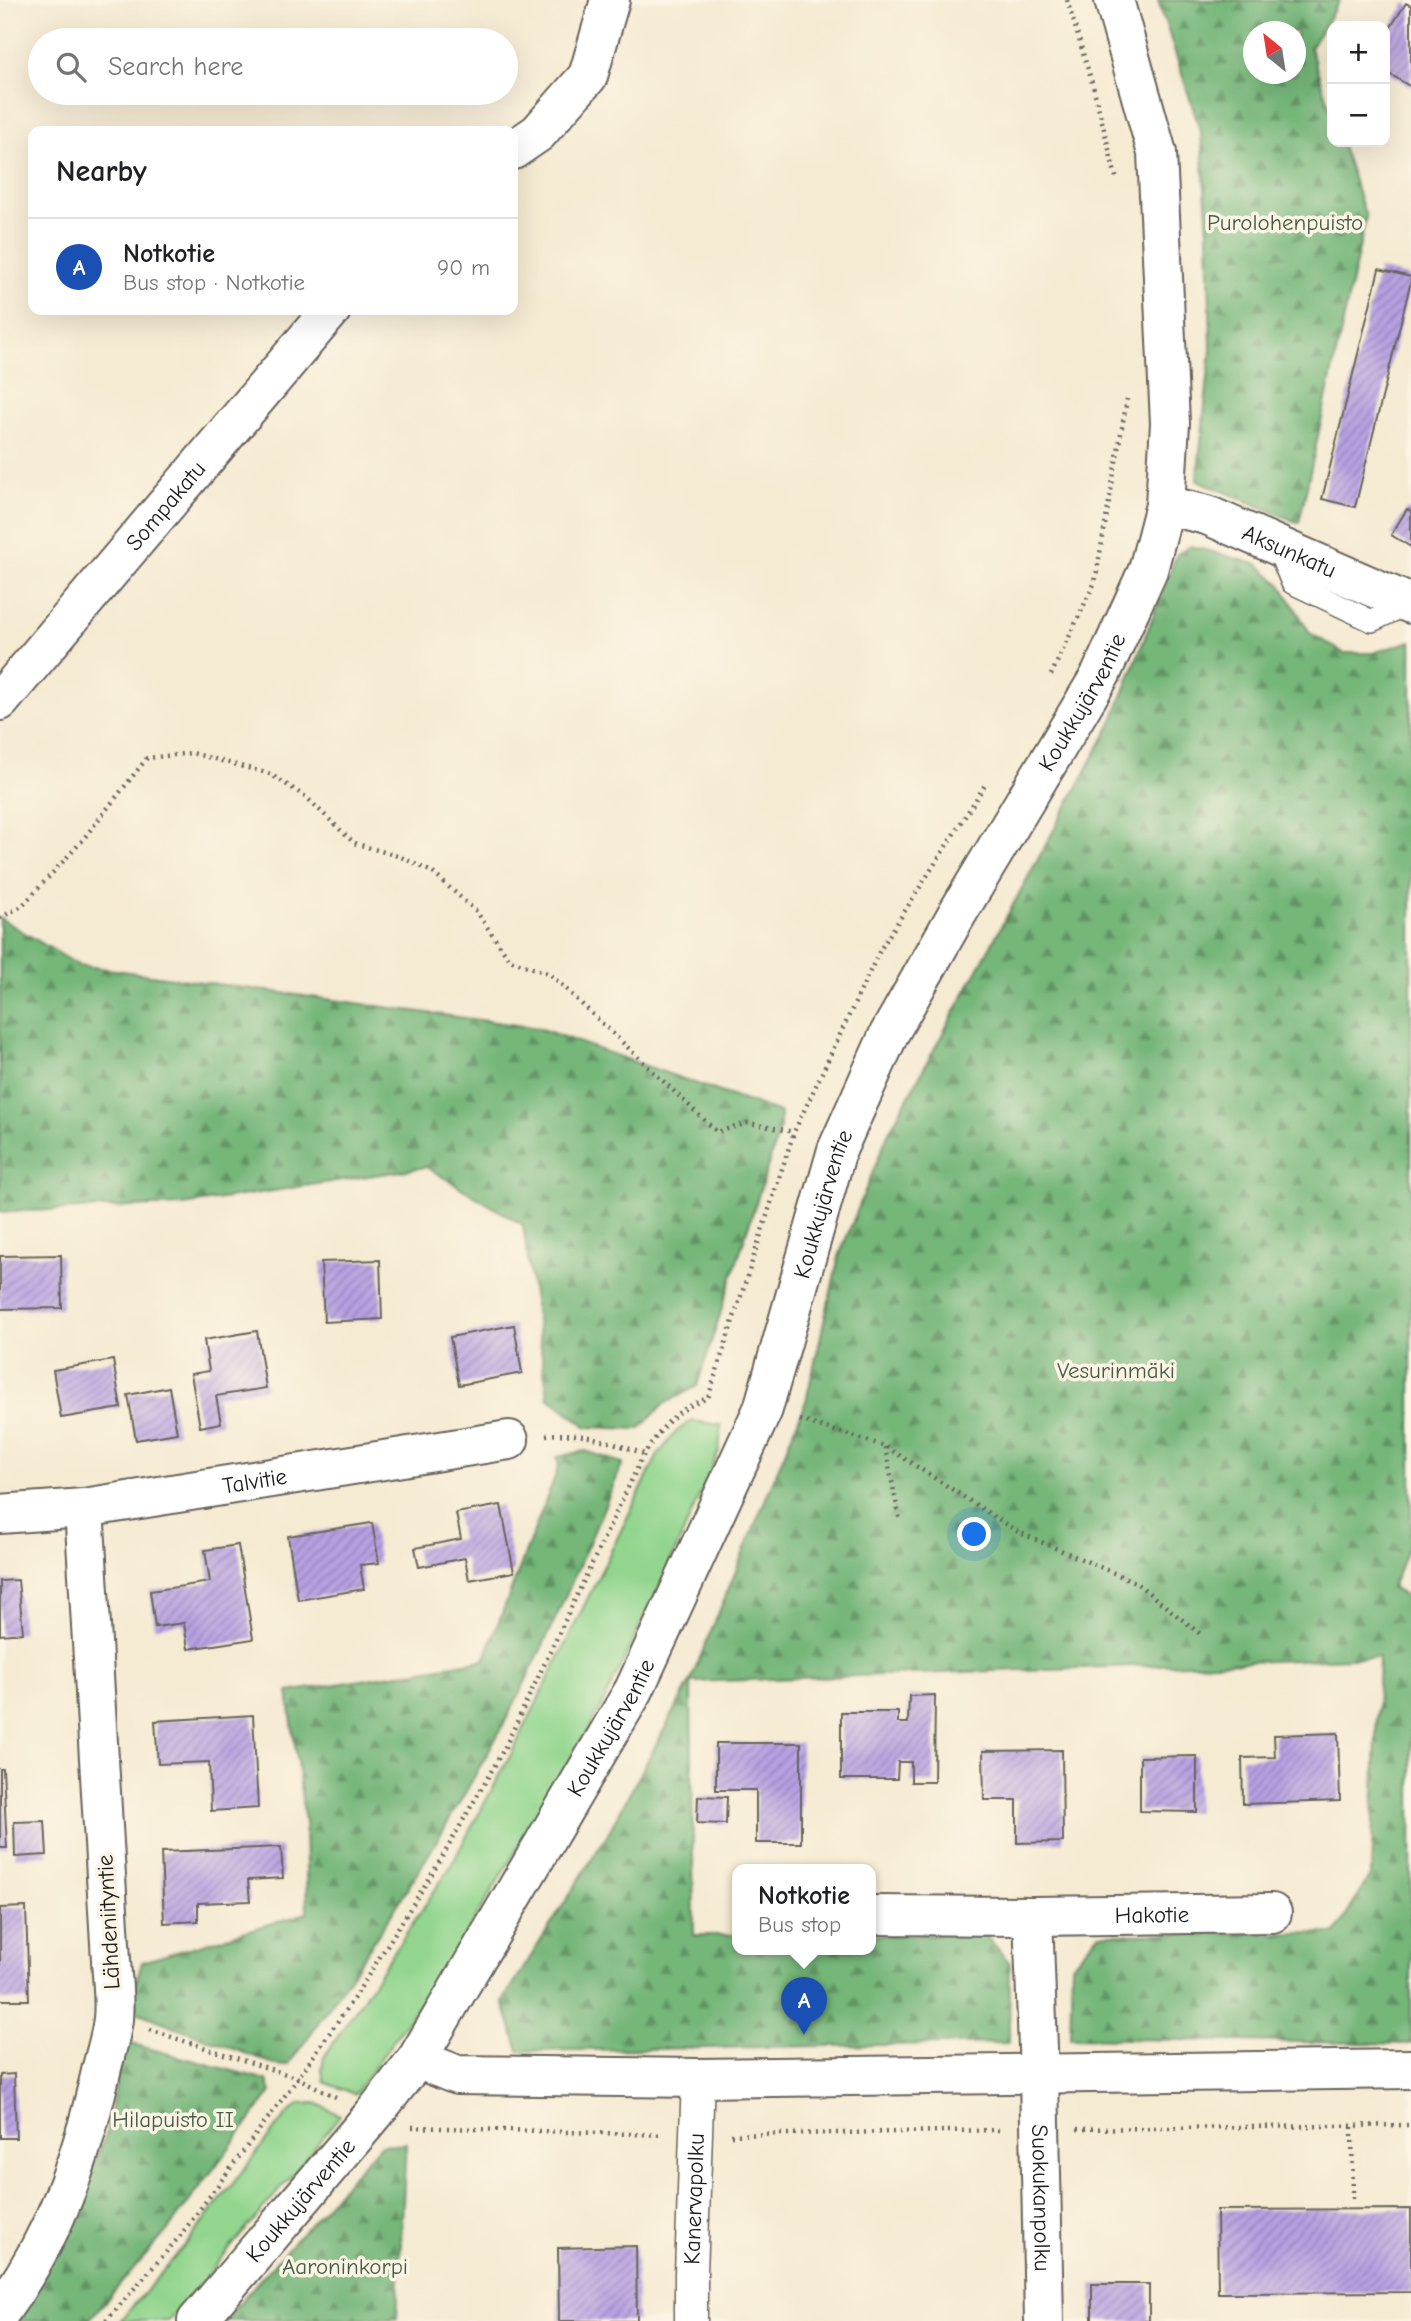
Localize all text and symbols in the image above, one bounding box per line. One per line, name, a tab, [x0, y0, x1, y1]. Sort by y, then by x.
north arrow	[1243, 21, 1306, 84]
map controls	[1327, 21, 1390, 147]
button: +	[1327, 21, 1390, 84]
search box	[28, 28, 518, 105]
icon: search	[52, 48, 90, 86]
text: Search here	[108, 52, 243, 82]
button: −	[1327, 84, 1390, 147]
text: Nearby	[56, 154, 147, 189]
park label: Purolohenpuisto	[1207, 209, 1363, 236]
text: Notkotie	[123, 239, 215, 269]
text: A	[73, 254, 85, 281]
text: 90 m	[437, 254, 490, 281]
text: Bus stop · Notkotie	[123, 269, 305, 296]
street label: Sompakatu	[120, 456, 211, 556]
street label: Aksunkatu	[1238, 519, 1340, 584]
street label: Koukkujärventie	[1033, 629, 1132, 776]
street label: Koukkujärventie	[788, 1125, 858, 1282]
park label: Vesurinmäki	[1057, 1357, 1175, 1384]
street label: Talvitie	[220, 1463, 289, 1500]
your location	[957, 1517, 991, 1551]
street label: Koukkujärventie	[561, 1655, 660, 1802]
street label: Lähdeniityntie	[91, 1854, 126, 1990]
popup	[732, 1864, 876, 1955]
text: Notkotie	[758, 1881, 850, 1911]
street label: Hakotie	[1115, 1901, 1189, 1929]
text: Bus stop	[758, 1911, 841, 1938]
pin: A	[781, 1977, 827, 2035]
park label: Hilapuisto II	[112, 2106, 234, 2133]
street label: Suokukanpolku	[1026, 2124, 1056, 2272]
street label: Koukkujärventie	[240, 2133, 361, 2268]
street label: Kanervapolku	[678, 2133, 710, 2265]
park label: Aaroninkorpi	[282, 2253, 408, 2280]

